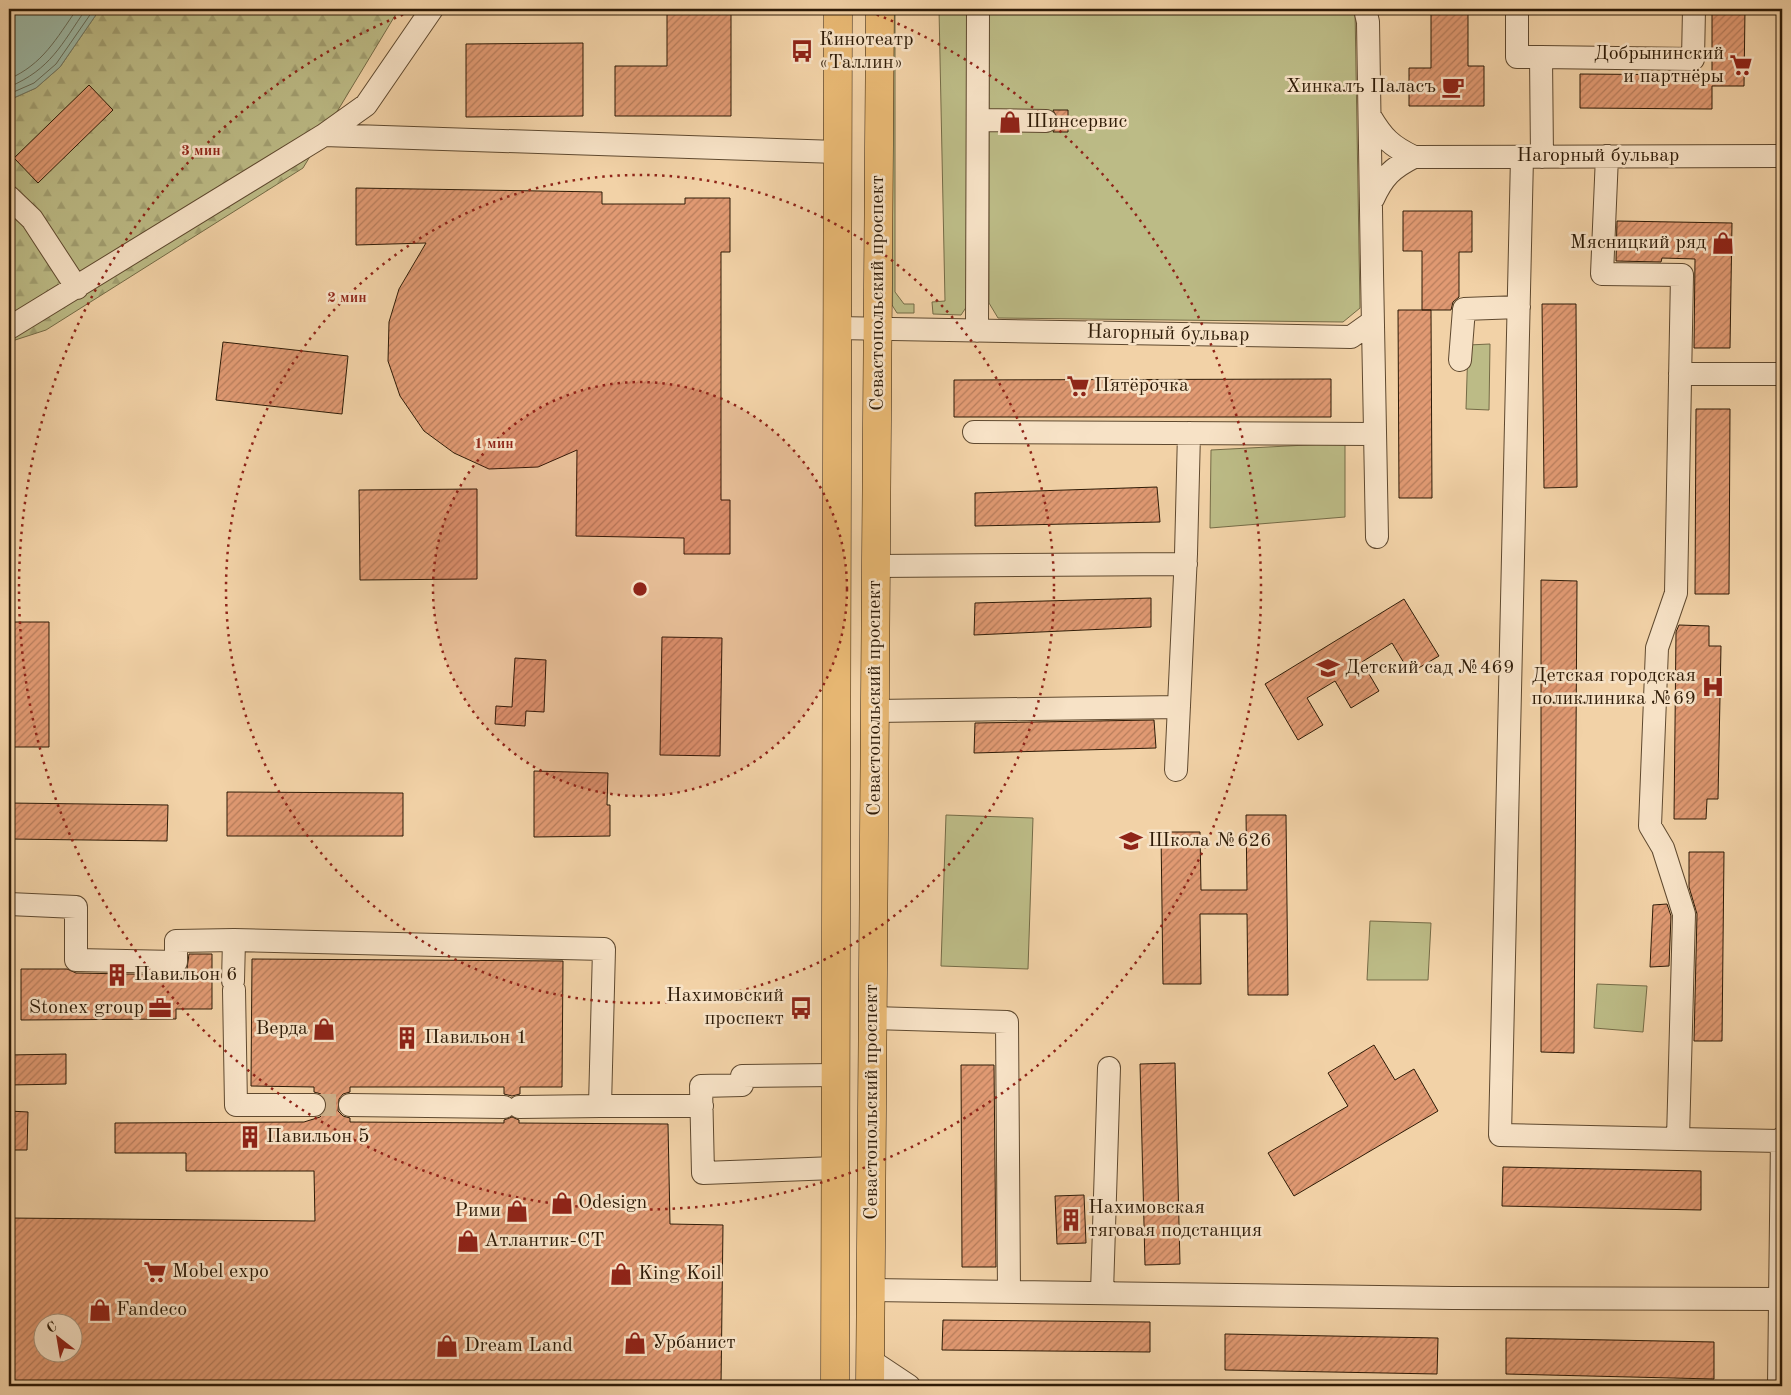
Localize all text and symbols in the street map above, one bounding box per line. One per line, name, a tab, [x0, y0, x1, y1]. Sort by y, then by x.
place label: Кинотеатр «Таллин»	[819, 30, 914, 73]
bus stop icon: Кинотеатр «Таллин»	[789, 38, 815, 64]
place label: Добрынинский и партнёры	[1594, 44, 1724, 87]
supermarket icon: Добрынинский и партнёры	[1728, 52, 1754, 78]
cafe icon: Хинкалъ Паласъ	[1440, 74, 1466, 100]
place label: Хинкалъ Паласъ	[1286, 77, 1436, 97]
shop icon: Шинсервис	[997, 109, 1023, 135]
place label: Шинсервис	[1026, 112, 1127, 132]
text: 3 мин	[181, 144, 221, 159]
street label: Нагорный бульвар	[1517, 146, 1679, 166]
street label: Севастопольский проспект	[868, 175, 888, 411]
shop icon: Мясницкий ряд	[1710, 230, 1736, 256]
place label: Мясницкий ряд	[1570, 233, 1706, 253]
text: 2 мин	[327, 291, 367, 306]
street label: Нагорный бульвар	[1086, 323, 1250, 345]
supermarket icon: Пятёрочка	[1065, 373, 1091, 399]
place label: Пятёрочка	[1094, 376, 1189, 396]
text: 1 мин	[474, 437, 514, 452]
centre of rings	[631, 580, 649, 598]
street label: Севастопольский проспект	[865, 580, 885, 816]
school or university icon: Детский сад №469	[1315, 655, 1341, 681]
place label: Детский сад №469	[1345, 658, 1514, 678]
place label: Детская городская поликлиника №69	[1532, 666, 1696, 709]
hospital icon: Детская городская поликлиника №69	[1700, 674, 1726, 700]
school or university icon: Школа №626	[1118, 828, 1144, 854]
place label: Школа №626	[1148, 831, 1272, 851]
building icon: Павильон 6	[104, 962, 130, 988]
place label: Павильон 6	[134, 965, 237, 985]
street label: Севастопольский проспект	[862, 984, 882, 1220]
place label: Нахимовский проспект	[666, 986, 784, 1029]
office icon: Stonex group	[147, 995, 173, 1021]
bus stop icon: Нахимовский проспект	[788, 995, 814, 1021]
place label: Stonex group	[29, 998, 144, 1018]
shop icon: Верда	[311, 1016, 337, 1042]
place label: Верда	[256, 1019, 308, 1039]
building icon: Павильон 1	[394, 1025, 420, 1051]
place label: Павильон 1	[424, 1028, 527, 1048]
building icon: Павильон 5	[237, 1124, 263, 1150]
place label: Павильон 5	[266, 1127, 369, 1147]
shop icon: Odesign	[549, 1190, 575, 1216]
place label: Odesign	[578, 1193, 648, 1213]
shop icon: Рими	[504, 1198, 530, 1224]
place label: Нахимовская тяговая подстанция	[1088, 1198, 1262, 1241]
place label: Рими	[454, 1201, 501, 1221]
building icon: Нахимовская тяговая подстанция	[1058, 1207, 1084, 1233]
shop icon: Атлантик-СТ	[455, 1228, 481, 1254]
place label: Атлантик-СТ	[484, 1231, 605, 1251]
supermarket icon: Mobel expo	[142, 1259, 168, 1285]
shop icon: King Koil	[608, 1261, 634, 1287]
place label: Mobel expo	[172, 1262, 269, 1282]
place label: King Koil	[638, 1264, 722, 1284]
shop icon: Fandeco	[87, 1297, 113, 1323]
place label: Fandeco	[116, 1300, 187, 1320]
north arrow	[32, 1312, 82, 1362]
text: С	[44, 1319, 59, 1336]
shop icon: Урбанист	[622, 1330, 648, 1356]
shop icon: Dream Land	[434, 1333, 460, 1359]
place label: Урбанист	[652, 1333, 736, 1353]
place label: Dream Land	[464, 1336, 573, 1356]

